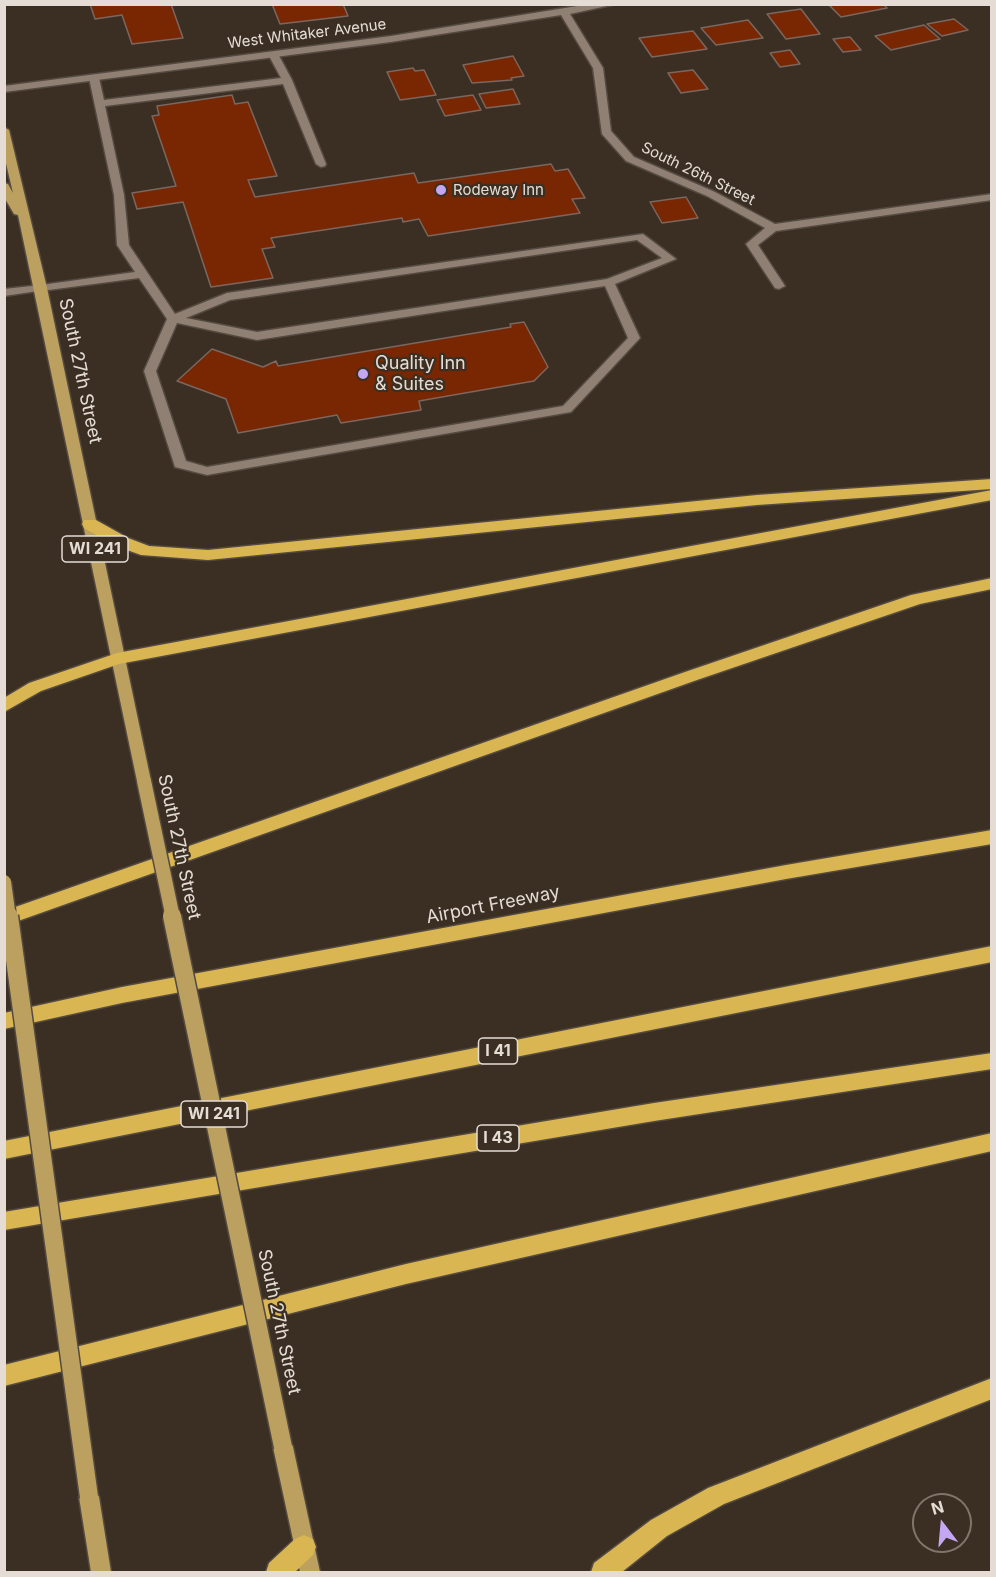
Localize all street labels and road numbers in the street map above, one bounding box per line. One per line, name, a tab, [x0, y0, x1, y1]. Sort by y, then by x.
street label: West Whitaker Avenue	[227, 15, 387, 53]
street label: South 26th Street	[638, 139, 758, 209]
street label: South 27th Street	[54, 296, 106, 446]
road number: WI 241	[62, 536, 128, 562]
street label: South 27th Street	[153, 772, 205, 922]
street label: Airport Freeway	[424, 881, 562, 929]
road number: I 41	[478, 1038, 518, 1064]
road number: WI 241	[181, 1101, 247, 1127]
road number: I 43	[477, 1125, 519, 1151]
street label: South 27th Street	[253, 1247, 305, 1397]

